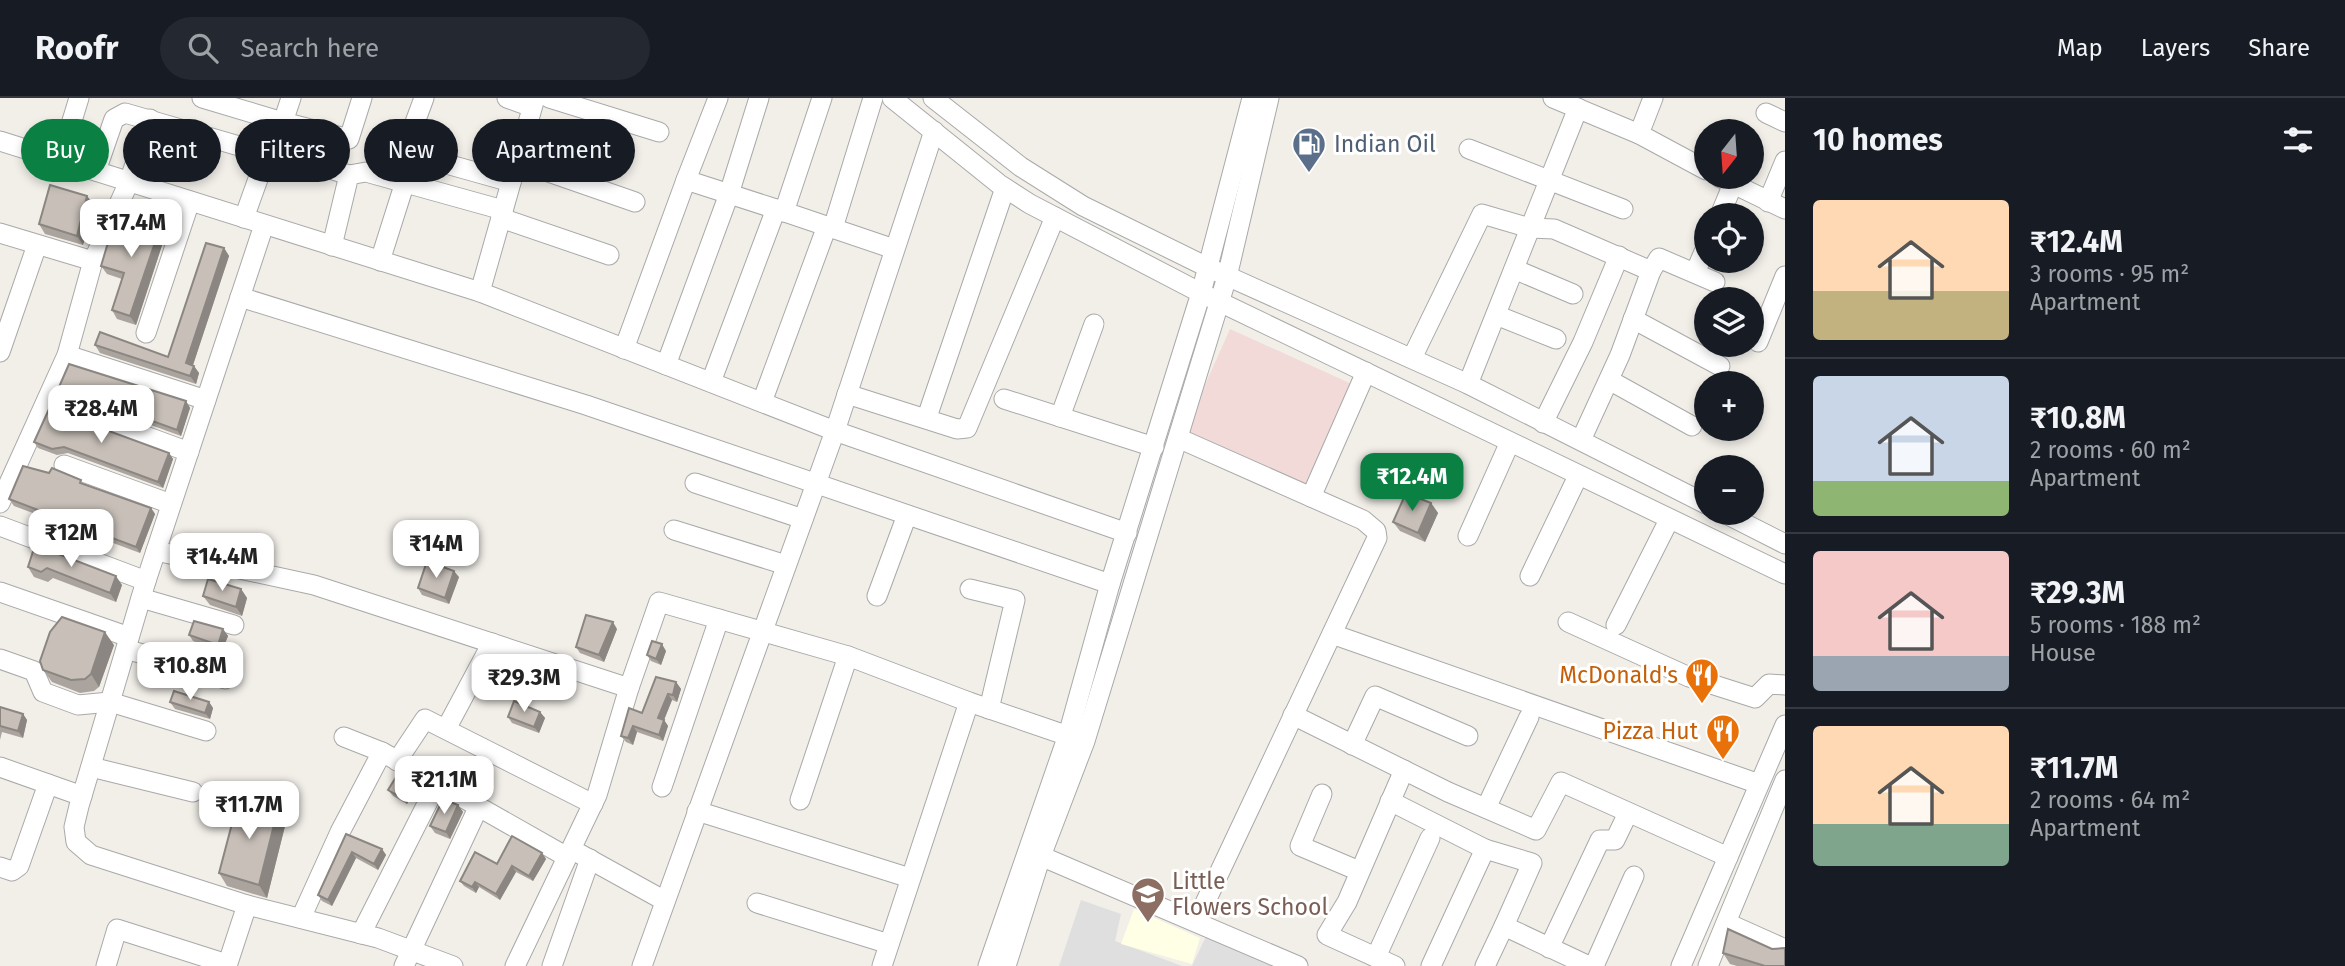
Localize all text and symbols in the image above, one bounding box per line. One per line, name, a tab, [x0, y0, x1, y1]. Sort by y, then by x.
search box	[160, 17, 650, 80]
text: Roofr	[35, 28, 118, 68]
icon: search	[184, 29, 222, 67]
text: Search here	[240, 33, 379, 64]
text: Map	[2057, 34, 2103, 62]
text: Layers	[2141, 34, 2210, 62]
text: Share	[2248, 34, 2310, 62]
chip: Buy	[21, 119, 109, 182]
chip: Rent	[123, 119, 221, 182]
chip: Filters	[235, 119, 350, 182]
chip: New	[364, 119, 458, 182]
chip: Apartment	[472, 119, 635, 182]
north arrow	[1694, 119, 1764, 189]
map controls	[1694, 119, 1764, 525]
icon: filters	[2279, 121, 2317, 159]
text: 10 homes	[1813, 122, 1943, 158]
fuel station icon: Indian Oil	[1290, 125, 1328, 174]
place label: Indian Oil	[1334, 130, 1436, 158]
pin: ₹17.4M	[74, 200, 188, 259]
button: locate	[1694, 203, 1764, 273]
text: ₹17.4M	[96, 208, 166, 236]
text: ₹12.4M	[2030, 224, 2123, 260]
icon: home	[1869, 228, 1953, 312]
text: 3 rooms · 95 m²	[2030, 260, 2189, 288]
button: layers	[1694, 287, 1764, 357]
text: Apartment	[2030, 288, 2140, 316]
button: +	[1694, 371, 1764, 441]
pin: ₹28.4M	[44, 386, 158, 445]
text: ₹28.4M	[64, 394, 138, 422]
text: ₹10.8M	[2030, 400, 2126, 436]
icon: home	[1869, 404, 1953, 488]
text: 2 rooms · 60 m²	[2030, 436, 2191, 464]
pin: ₹12.4M	[1355, 454, 1469, 513]
button: −	[1694, 455, 1764, 525]
text: ₹12.4M	[1376, 462, 1448, 490]
text: Apartment	[2030, 464, 2140, 492]
pin: ₹12M	[30, 510, 112, 569]
text: ₹12M	[44, 518, 98, 546]
pin: ₹14M	[395, 520, 477, 580]
text: ₹14M	[409, 529, 463, 557]
pin: ₹14.4M	[165, 533, 279, 593]
text: ₹14.4M	[186, 542, 258, 570]
text: ₹29.3M	[2030, 575, 2125, 611]
icon: home	[1869, 579, 1953, 663]
text: 5 rooms · 188 m²	[2030, 611, 2201, 639]
text: House	[2030, 639, 2096, 667]
pin: ₹10.8M	[133, 642, 247, 702]
text: ₹10.8M	[153, 651, 227, 679]
pin: ₹29.3M	[467, 654, 581, 714]
restaurant icon: McDonald's	[1683, 656, 1721, 705]
place label: McDonald's	[1559, 661, 1678, 689]
text: ₹29.3M	[488, 663, 560, 691]
restaurant icon: Pizza Hut	[1704, 712, 1742, 761]
place label: Pizza Hut	[1602, 717, 1699, 745]
text: ₹11.7M	[2030, 750, 2118, 786]
icon: home	[1869, 754, 1953, 838]
pin: ₹21.1M	[387, 756, 501, 816]
text: ₹21.1M	[411, 765, 477, 793]
pin: ₹11.7M	[192, 782, 306, 841]
text: 2 rooms · 64 m²	[2030, 786, 2190, 814]
text: ₹11.7M	[215, 790, 283, 818]
text: Apartment	[2030, 814, 2140, 842]
place label: Little Flowers School	[1172, 867, 1328, 921]
school or university icon: Little Flowers School	[1129, 875, 1167, 924]

